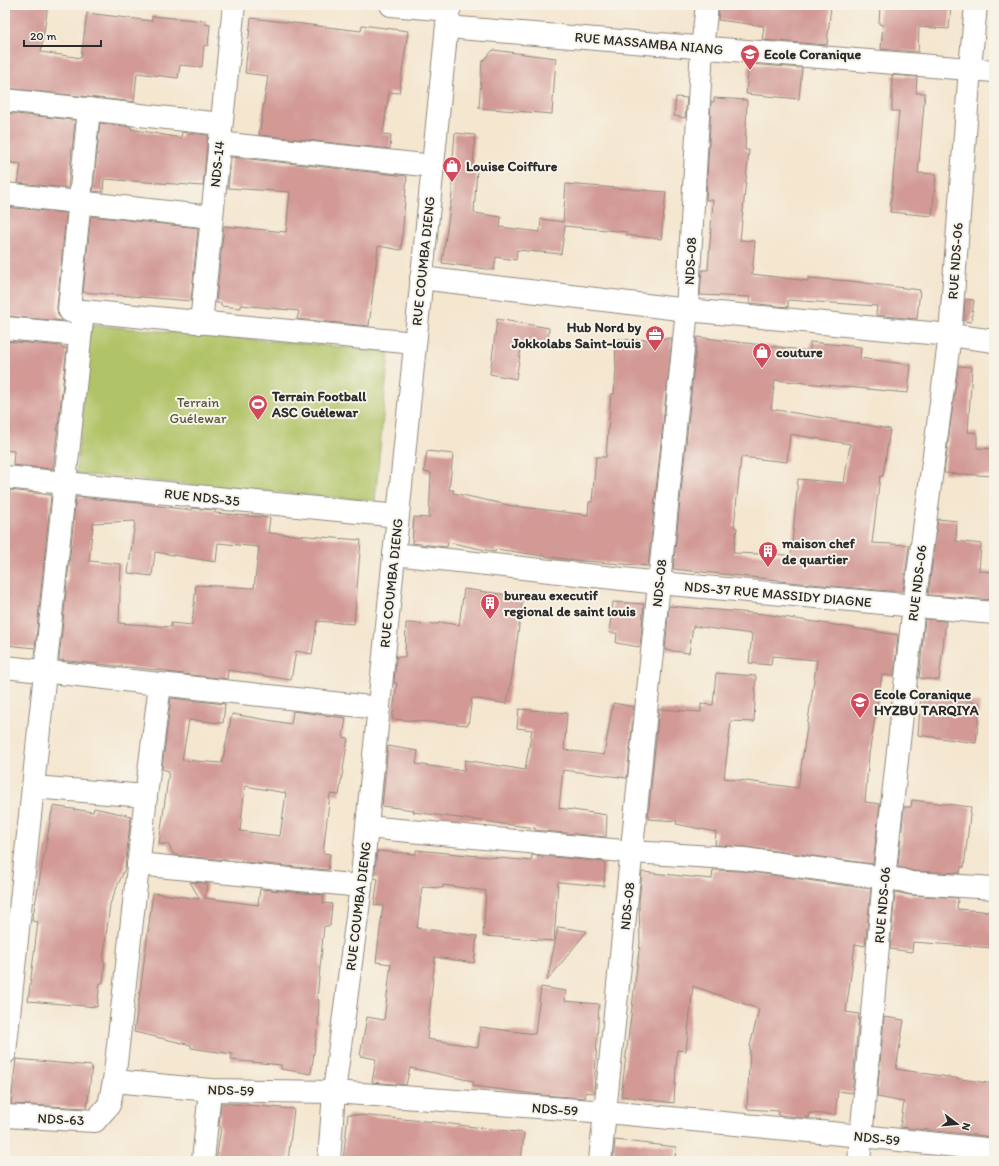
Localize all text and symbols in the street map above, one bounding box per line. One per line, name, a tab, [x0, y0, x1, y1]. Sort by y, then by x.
scale bar	[24, 22, 101, 48]
text: 20 m	[30, 29, 57, 43]
street label: RUE MASSAMBA NIANG	[574, 29, 724, 58]
school or university icon: Ecole Coranique	[739, 43, 761, 71]
place label: Ecole Coranique	[764, 46, 862, 63]
street label: NDS-14	[207, 139, 228, 188]
shop icon: Louise Coiffure	[441, 155, 463, 183]
place label: Louise Coiffure	[466, 158, 558, 175]
street label: RUE COUMBA DIENG	[408, 195, 439, 327]
street label: RUE NDS-06	[944, 222, 967, 300]
street label: NDS-08	[681, 236, 700, 285]
place label: Hub Nord by Jokkolabs Saint-louis	[511, 319, 641, 352]
office icon: Hub Nord by Jokkolabs Saint-louis	[644, 324, 666, 352]
shop icon: couture	[751, 341, 773, 369]
place label: couture	[776, 344, 823, 361]
place label: Terrain Football ASC Guėlewar	[271, 388, 367, 421]
sports icon: Terrain Football ASC Guėlewar	[247, 393, 269, 421]
park label: Terrain Guélewar	[169, 394, 227, 427]
street label: RUE NDS-35	[163, 485, 241, 510]
street label: RUE COUMBA DIENG	[376, 517, 407, 649]
place label: maison chef de quartier	[781, 535, 855, 568]
building icon: maison chef de quartier	[757, 540, 779, 568]
street label: RUE NDS-06	[904, 544, 931, 622]
street label: NDS-08	[649, 558, 670, 608]
street label: NDS-37 RUE MASSIDY DIAGNE	[683, 578, 873, 611]
place label: bureau executif regional de saint louis	[504, 587, 636, 620]
building icon: bureau executif regional de saint louis	[479, 592, 501, 620]
place label: Ecole Coranique HYZBU TARQIYA	[874, 686, 980, 719]
school or university icon: Ecole Coranique HYZBU TARQIYA	[849, 691, 871, 719]
street label: RUE COUMBA DIENG	[342, 840, 375, 972]
street label: RUE NDS-06	[871, 866, 894, 944]
street label: NDS-08	[617, 881, 638, 931]
street label: NDS-59	[207, 1081, 254, 1100]
street label: NDS-59	[531, 1099, 579, 1120]
north arrow	[937, 1104, 977, 1144]
street label: NDS-63	[37, 1110, 85, 1129]
text: N	[959, 1121, 973, 1132]
street label: NDS-59	[853, 1128, 901, 1149]

